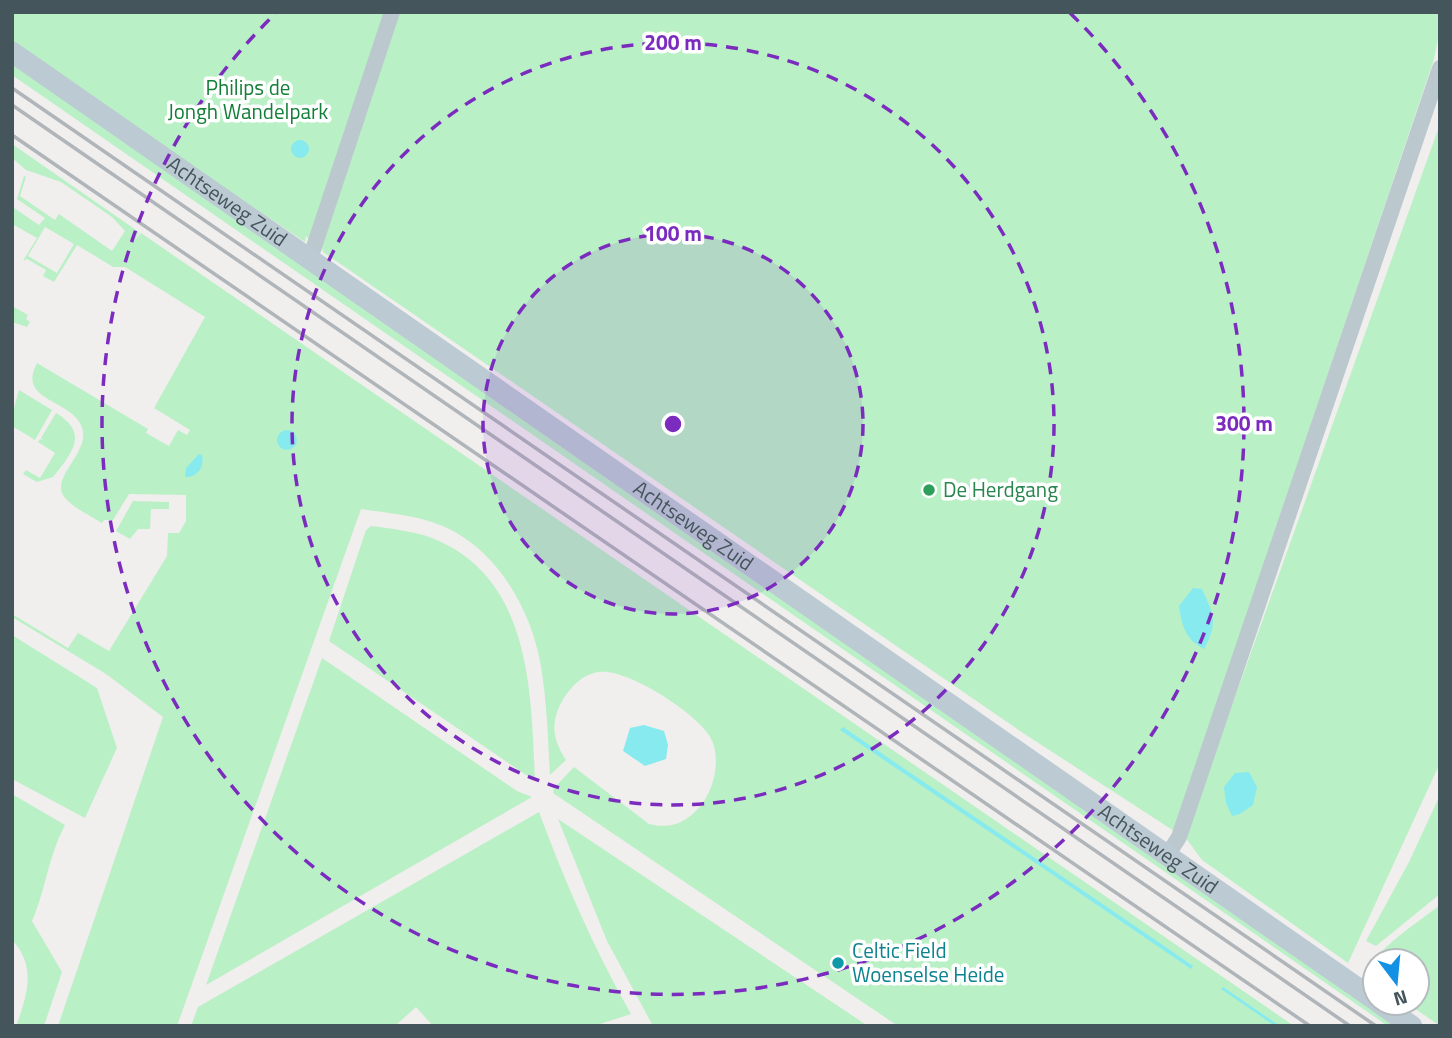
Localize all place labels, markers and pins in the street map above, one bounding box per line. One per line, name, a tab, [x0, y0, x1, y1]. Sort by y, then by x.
centre of rings	[661, 412, 685, 436]
place label: De Herdgang	[943, 473, 1058, 505]
marker: De Herdgang	[921, 482, 937, 498]
place label: Celtic Field Woenselse Heide	[852, 934, 1004, 990]
marker: Celtic Field Woenselse Heide	[830, 955, 846, 971]

